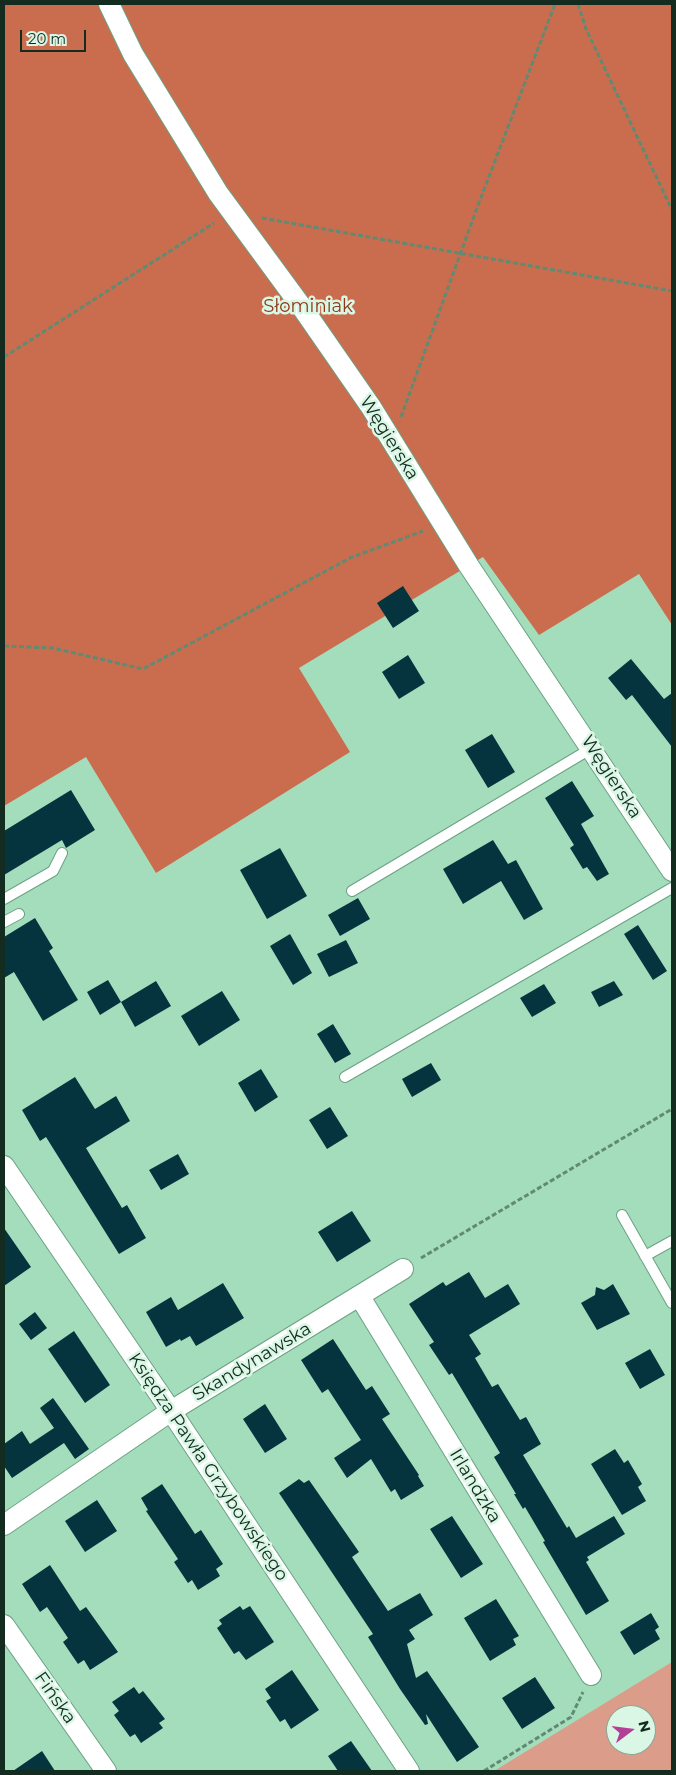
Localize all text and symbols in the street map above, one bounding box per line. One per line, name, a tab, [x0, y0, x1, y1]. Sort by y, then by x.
scale bar	[22, 20, 89, 52]
text: 20 m	[28, 29, 66, 48]
park label: Słominiak	[263, 296, 353, 318]
street label: Węgierska	[355, 392, 423, 484]
street label: Węgierska	[576, 731, 646, 823]
street label: Skandynawska	[189, 1318, 315, 1406]
street label: Księdza Pawła Grzybowskiego	[123, 1349, 293, 1585]
street label: Irlandzka	[444, 1445, 506, 1527]
street label: Fińska	[29, 1668, 81, 1728]
north arrow	[606, 1705, 656, 1755]
text: N	[634, 1719, 655, 1734]

